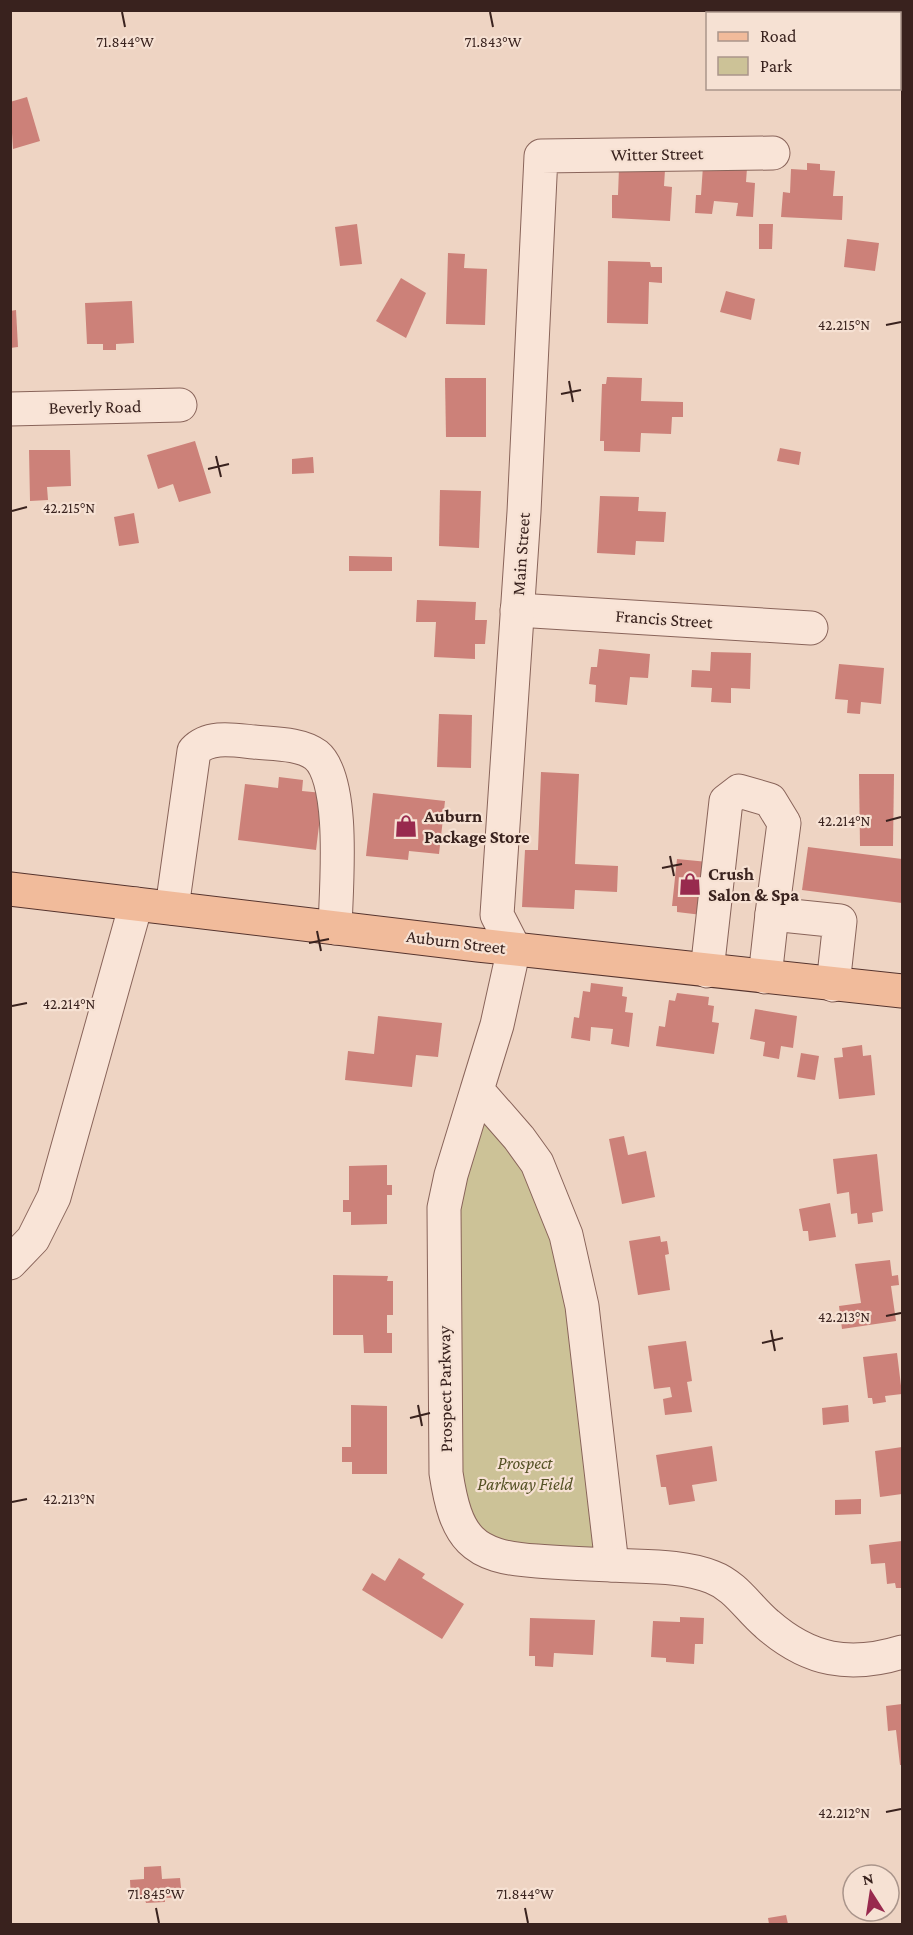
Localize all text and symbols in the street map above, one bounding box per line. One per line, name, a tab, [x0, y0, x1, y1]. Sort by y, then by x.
legend	[706, 12, 901, 90]
text: Road	[760, 26, 797, 46]
text: 71.844°W	[96, 34, 154, 50]
text: 71.843°W	[464, 34, 522, 50]
text: Park	[760, 56, 792, 76]
street label: Witter Street	[611, 143, 705, 165]
text: 42.215°N	[818, 317, 870, 333]
street label: Beverly Road	[48, 396, 142, 418]
text: 42.215°N	[43, 500, 95, 516]
street label: Main Street	[508, 511, 534, 596]
street label: Francis Street	[615, 606, 714, 632]
place label: Auburn Package Store	[423, 806, 530, 847]
shop icon: Auburn Package Store	[393, 813, 419, 839]
text: 42.214°N	[818, 813, 871, 829]
place label: Crush Salon & Spa	[708, 864, 799, 905]
shop icon: Crush Salon & Spa	[677, 871, 703, 897]
street label: Auburn Street	[405, 926, 508, 958]
text: 42.214°N	[43, 996, 96, 1012]
text: 42.213°N	[818, 1309, 870, 1325]
street label: Prospect Parkway	[434, 1325, 456, 1452]
park label: Prospect Parkway Field	[477, 1453, 573, 1494]
text: 42.213°N	[43, 1491, 95, 1507]
text: 42.212°N	[818, 1805, 870, 1821]
north arrow	[841, 1863, 901, 1923]
text: N	[861, 1869, 875, 1888]
text: 71.845°W	[127, 1886, 185, 1902]
text: 71.844°W	[496, 1886, 554, 1902]

